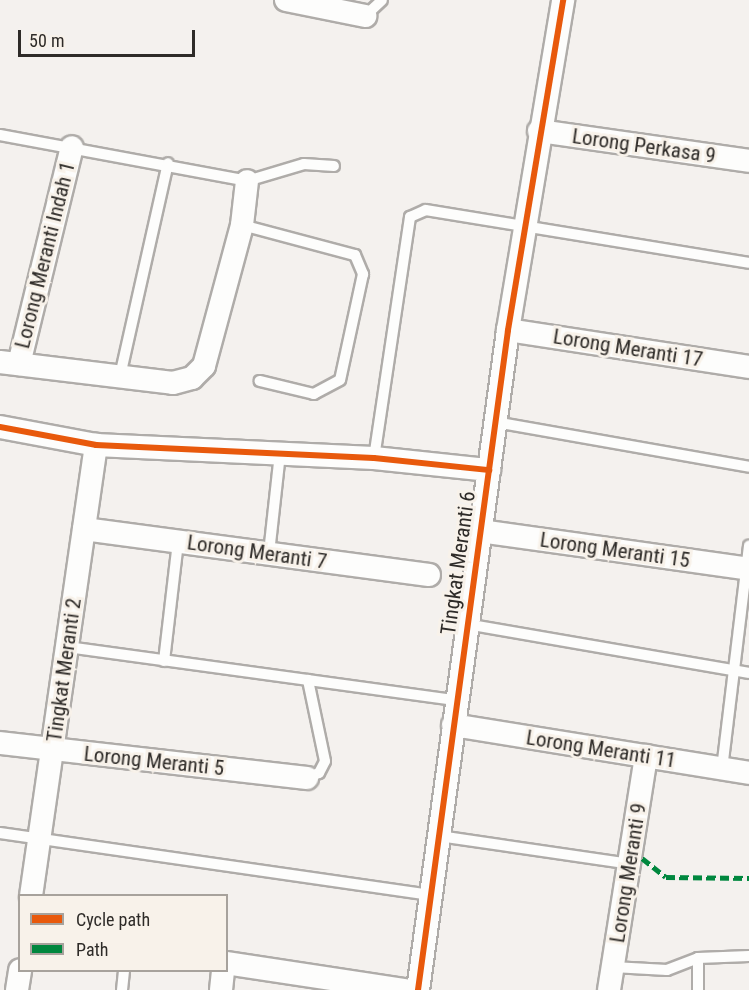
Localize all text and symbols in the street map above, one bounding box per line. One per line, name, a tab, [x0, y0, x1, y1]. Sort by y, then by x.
scale bar	[21, 18, 198, 56]
text: 50 m	[29, 30, 64, 51]
street label: Lorong Perkasa 9	[571, 123, 717, 169]
street label: Lorong Meranti Indah 1	[10, 159, 80, 351]
street label: Lorong Meranti 17	[551, 324, 705, 372]
street label: Tingkat Meranti 6	[435, 489, 481, 637]
street label: Lorong Meranti 15	[538, 527, 692, 573]
street label: Lorong Meranti 7	[186, 530, 328, 574]
street label: Tingkat Meranti 2	[41, 596, 87, 744]
street label: Lorong Meranti 11	[524, 725, 678, 773]
street label: Lorong Meranti 5	[83, 741, 225, 781]
street label: Lorong Meranti 9	[605, 802, 651, 944]
legend	[18, 894, 228, 972]
text: Cycle path	[76, 909, 150, 930]
text: Path	[76, 939, 109, 960]

